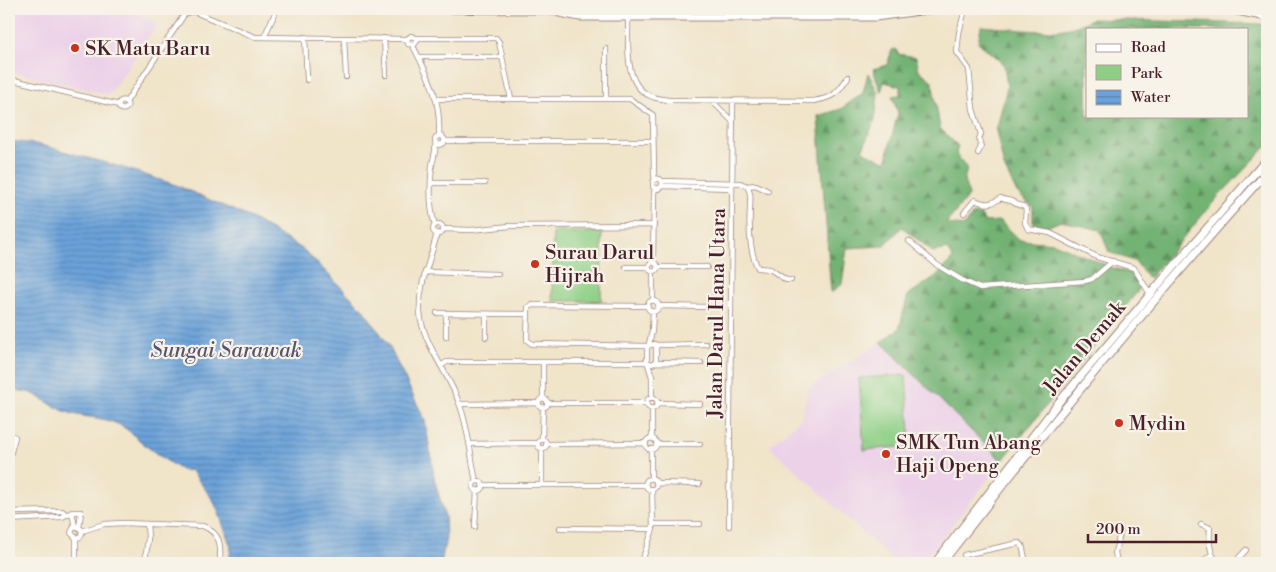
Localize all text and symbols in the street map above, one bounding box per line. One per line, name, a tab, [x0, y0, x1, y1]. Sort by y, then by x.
legend	[1086, 28, 1248, 118]
place label: SK Matu Baru	[85, 37, 211, 62]
text: Road	[1131, 38, 1166, 57]
marker: SK Matu Baru	[69, 42, 81, 54]
text: Park	[1131, 64, 1163, 83]
text: Water	[1130, 88, 1171, 107]
street label: Jalan Darul Hana Utara	[703, 207, 732, 419]
place label: Surau Darul Hijrah	[545, 241, 654, 289]
marker: Surau Darul Hijrah	[529, 258, 541, 270]
street label: Jalan Demak	[1038, 295, 1132, 401]
water label: Sungai Sarawak	[150, 338, 302, 364]
place label: Mydin	[1129, 412, 1186, 437]
marker: Mydin	[1113, 417, 1125, 429]
place label: SMK Tun Abang Haji Openg	[896, 431, 1042, 479]
marker: SMK Tun Abang Haji Openg	[880, 448, 892, 460]
scale bar	[1088, 512, 1216, 544]
text: 200 m	[1096, 520, 1141, 539]

